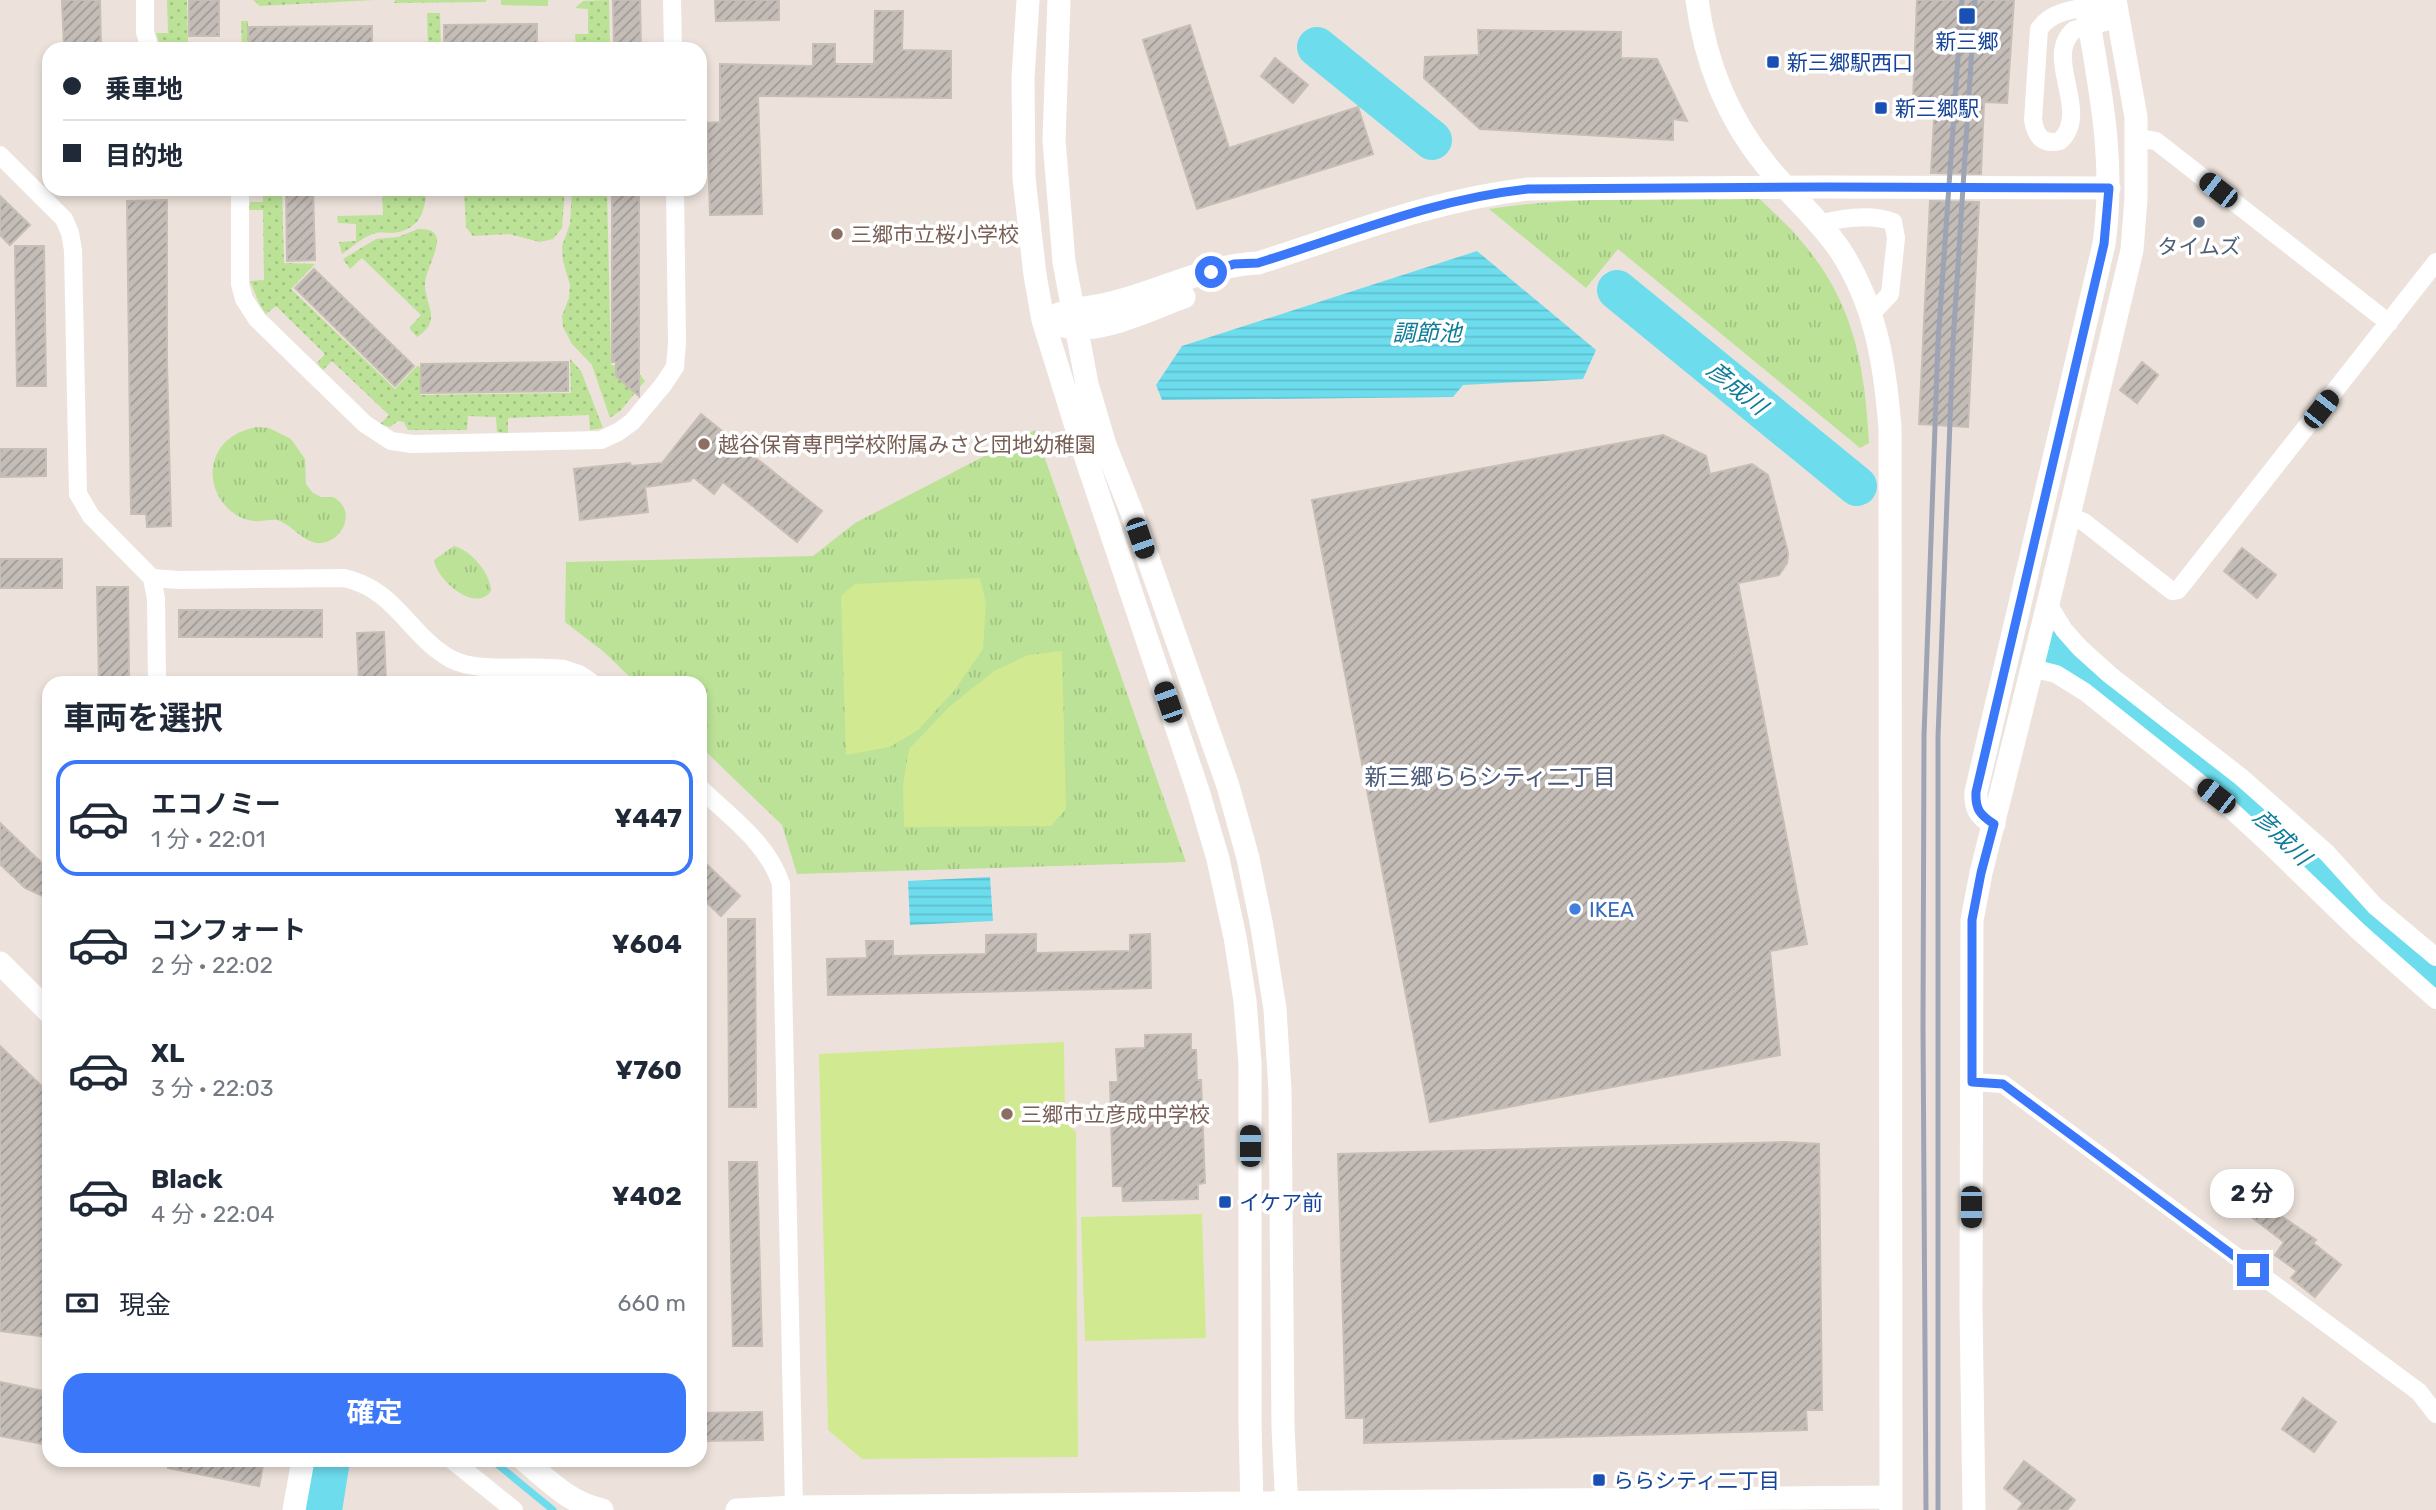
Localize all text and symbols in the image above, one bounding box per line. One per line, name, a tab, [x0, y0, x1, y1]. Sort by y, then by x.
marker: 新三郷	[1957, 6, 1977, 26]
place label: 新三郷	[1936, 29, 1999, 54]
place label: 新三郷駅西口	[1787, 50, 1913, 75]
marker: 新三郷駅西口	[1765, 54, 1781, 70]
text: 乗車地	[105, 74, 183, 105]
place label: 新三郷駅	[1895, 96, 1979, 121]
marker: 新三郷駅	[1873, 100, 1889, 116]
text: 目的地	[105, 141, 183, 172]
car	[2195, 169, 2242, 211]
marker: タイムズ	[2191, 214, 2207, 230]
place label: 三郷市立桜小学校	[851, 222, 1019, 247]
marker: 三郷市立桜小学校	[829, 226, 845, 242]
place label: タイムズ	[2157, 234, 2241, 259]
route start	[1195, 256, 1227, 288]
water label: 調節池	[1393, 319, 1464, 347]
water label: 彦成川	[1701, 355, 1775, 422]
car	[2300, 386, 2343, 432]
place label: 越谷保育専門学校附属みさと団地幼稚園	[718, 432, 1096, 457]
marker: 越谷保育専門学校附属みさと団地幼稚園	[696, 436, 712, 452]
car	[1124, 515, 1157, 561]
car	[1152, 679, 1185, 725]
text: 車両を選択	[63, 699, 223, 737]
district label: 新三郷ららシティ二丁目	[1364, 763, 1616, 791]
car	[2193, 775, 2240, 817]
icon: car	[67, 787, 130, 850]
text: エコノミー	[151, 789, 281, 820]
text: ¥447	[614, 803, 682, 834]
water label: 彦成川	[2247, 803, 2319, 873]
text: 1 分 · 22:01	[151, 825, 266, 853]
place label: IKEA	[1589, 897, 1634, 922]
marker: IKEA	[1567, 901, 1583, 917]
icon: car	[67, 913, 130, 976]
text: コンフォート	[151, 915, 306, 946]
text: ¥604	[612, 929, 682, 960]
text: 2 分 · 22:02	[151, 951, 273, 979]
text: XL	[151, 1038, 184, 1069]
icon: car	[67, 1039, 130, 1102]
text: ¥760	[615, 1055, 682, 1086]
text: 3 分 · 22:03	[151, 1074, 274, 1102]
place label: 三郷市立彦成中学校	[1021, 1102, 1210, 1127]
marker: 三郷市立彦成中学校	[999, 1106, 1015, 1122]
car	[1240, 1125, 1261, 1167]
text: Black	[151, 1164, 223, 1195]
icon: car	[67, 1165, 130, 1228]
callout: 2 分	[2211, 1168, 2295, 1218]
text: 2 分	[2231, 1179, 2273, 1207]
text: ¥402	[612, 1181, 682, 1212]
car	[1961, 1186, 1982, 1228]
place label: イケア前	[1239, 1190, 1323, 1215]
marker: イケア前	[1217, 1194, 1233, 1210]
text: 4 分 · 22:04	[151, 1200, 275, 1228]
route end	[2237, 1254, 2269, 1286]
icon: cash	[63, 1284, 101, 1322]
text: 660 m	[618, 1289, 686, 1317]
text: 現金	[119, 1290, 171, 1321]
button: 確定	[63, 1373, 686, 1453]
place label: ららシティ二丁目	[1613, 1468, 1780, 1493]
marker: ららシティ二丁目	[1591, 1472, 1607, 1488]

